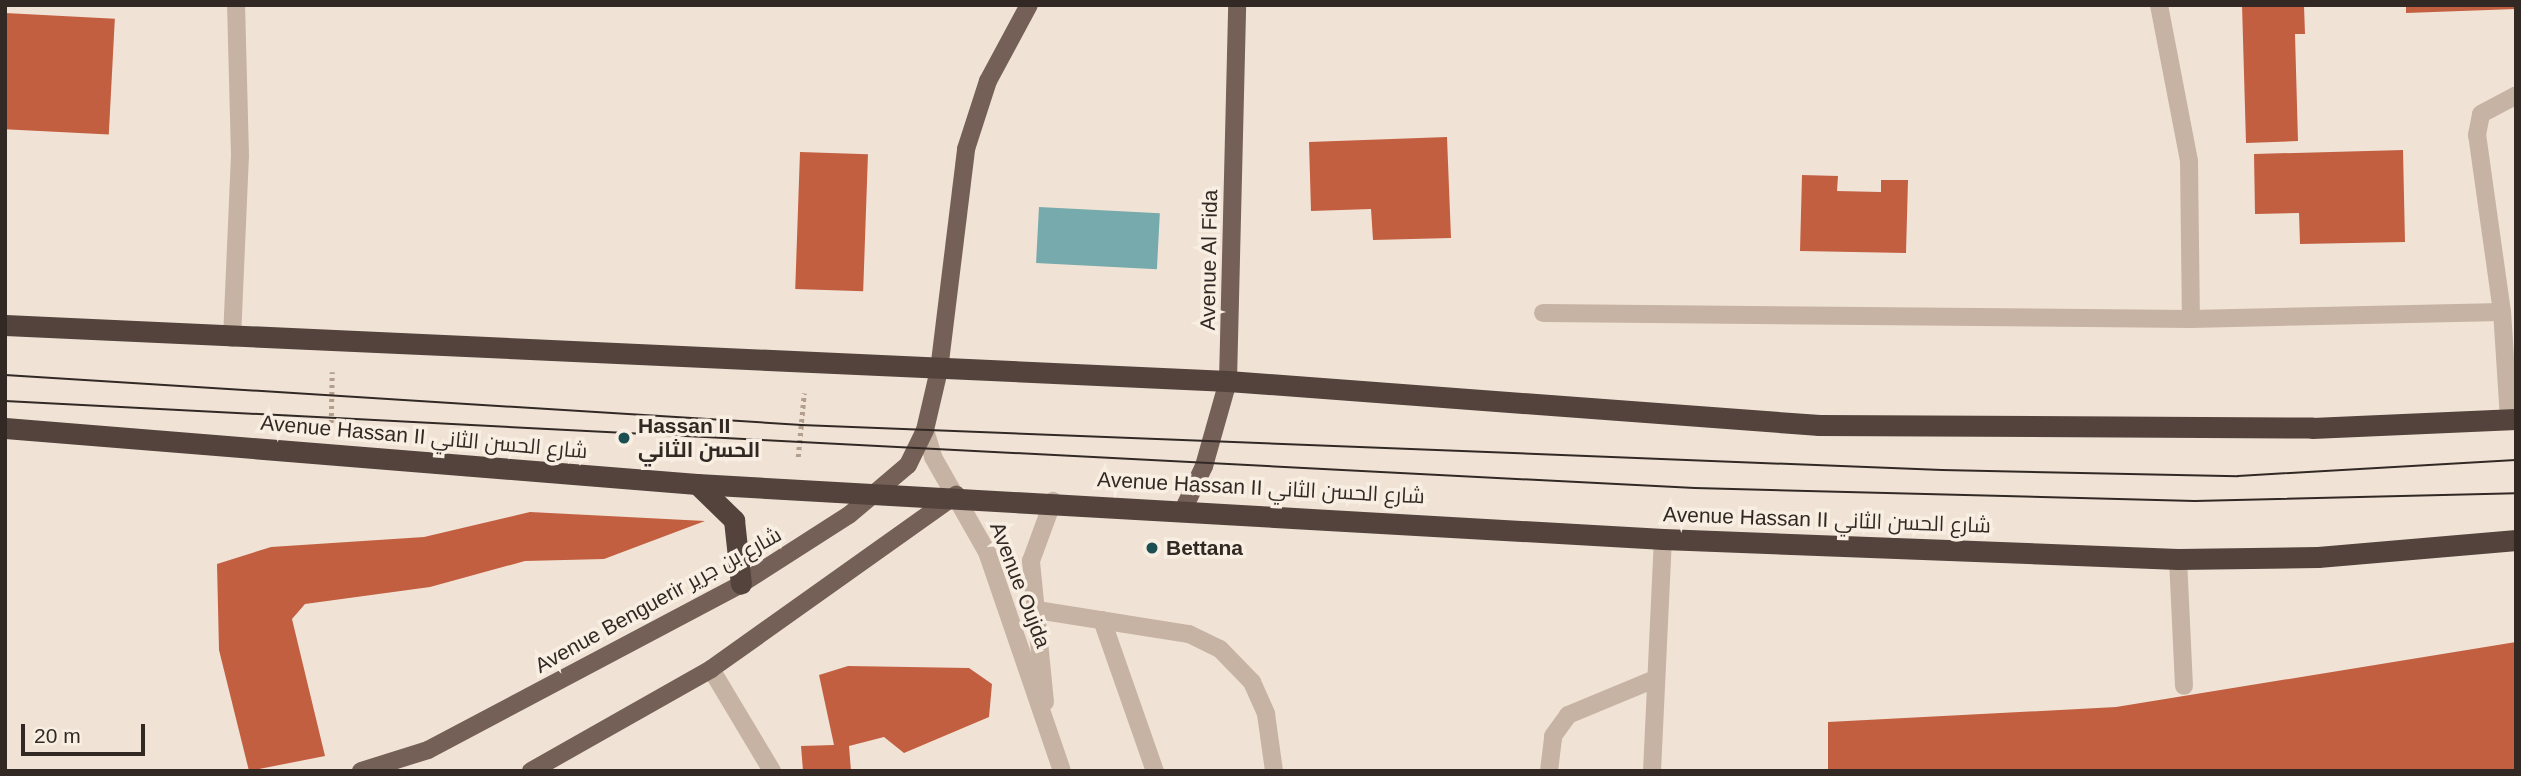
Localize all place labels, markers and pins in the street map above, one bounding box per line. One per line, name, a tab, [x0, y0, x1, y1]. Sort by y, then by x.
place label: Hassan II الحسن الثاني	[638, 413, 760, 463]
marker: Hassan II الحسن الثاني	[616, 430, 632, 446]
place label: Bettana	[1166, 535, 1243, 561]
marker: Bettana	[1144, 540, 1160, 556]

